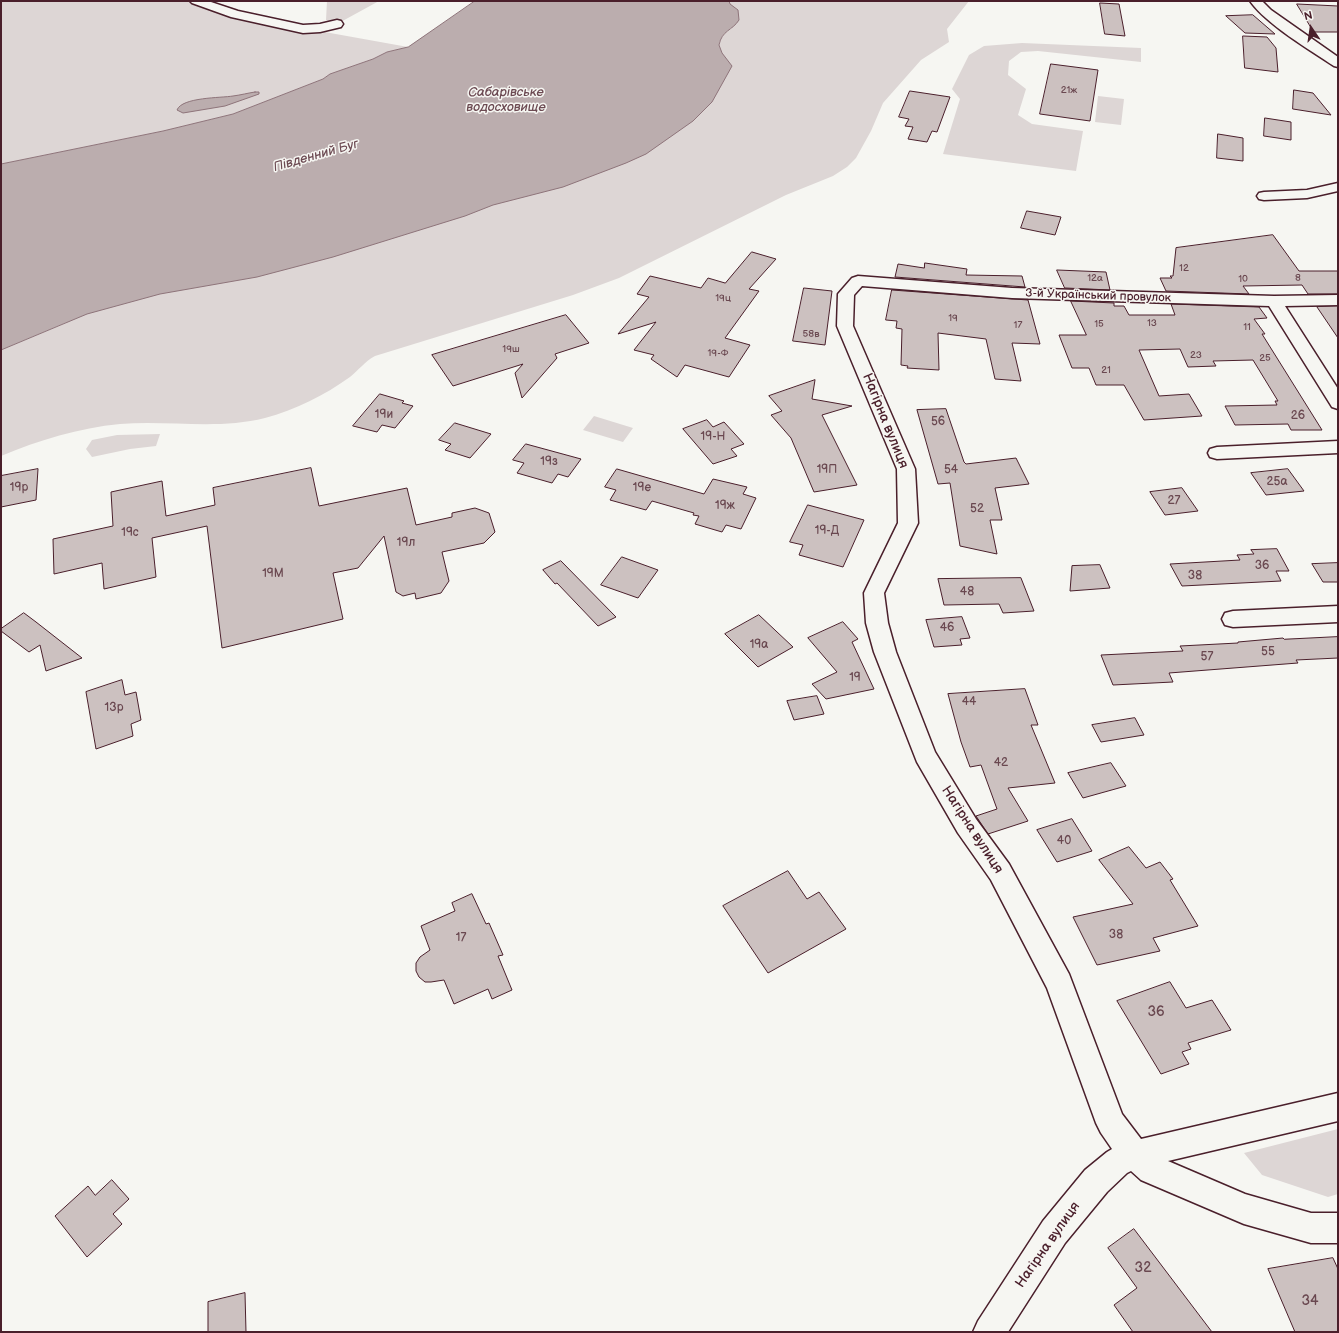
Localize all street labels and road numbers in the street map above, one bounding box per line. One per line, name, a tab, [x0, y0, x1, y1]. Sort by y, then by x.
street label: 3-й Український провулок	[1025, 286, 1171, 306]
street label: Нагірна вулиця	[858, 371, 912, 471]
street label: Нагірна вулиця	[937, 783, 1007, 877]
street label: Нагірна вулиця	[1012, 1199, 1084, 1291]

